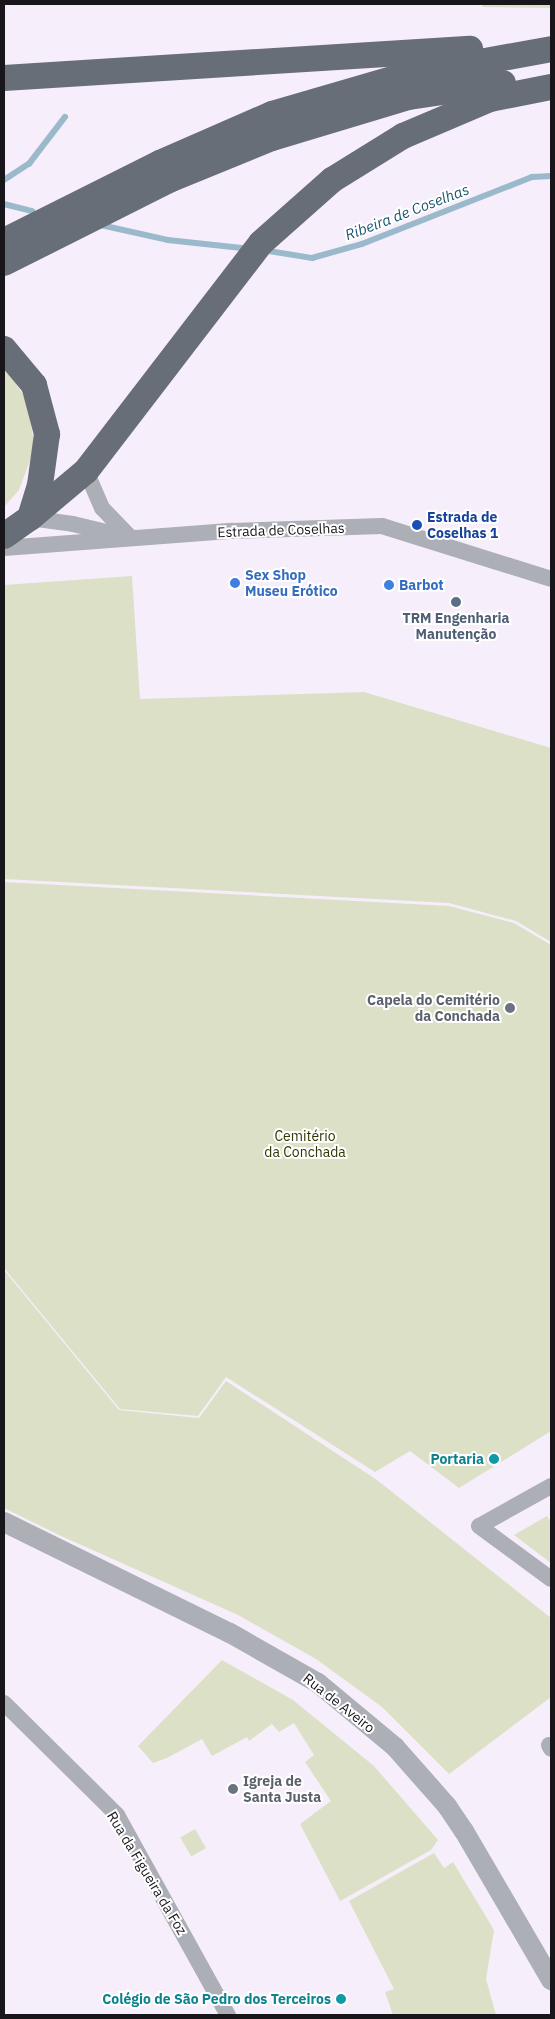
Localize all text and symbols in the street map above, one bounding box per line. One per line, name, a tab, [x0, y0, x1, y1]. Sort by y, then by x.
water label: Ribeira de Coselhas	[342, 180, 472, 244]
place label: Estrada de Coselhas 1	[427, 509, 498, 542]
street label: Estrada de Coselhas	[217, 519, 345, 541]
marker: Estrada de Coselhas 1	[411, 519, 423, 531]
place label: Sex Shop Museu Erótico	[245, 567, 338, 600]
marker: Sex Shop Museu Erótico	[229, 577, 241, 589]
place label: Barbot	[399, 577, 444, 593]
marker: Barbot	[383, 579, 395, 591]
marker: TRM Engenharia Manutenção	[450, 596, 462, 608]
place label: TRM Engenharia Manutenção	[402, 610, 510, 642]
place label: Capela do Cemitério da Conchada	[367, 992, 500, 1024]
marker: Capela do Cemitério da Conchada	[504, 1002, 516, 1014]
park label: Cemitério da Conchada	[264, 1128, 346, 1160]
place label: Portaria	[431, 1451, 484, 1467]
marker: Portaria	[488, 1453, 500, 1465]
street label: Rua de Aveiro	[300, 1670, 378, 1736]
place label: Igreja de Santa Justa	[243, 1773, 321, 1805]
marker: Igreja de Santa Justa	[227, 1783, 239, 1795]
street label: Rua da Figueira da Foz	[104, 1808, 190, 1938]
place label: Colégio de São Pedro dos Terceiros	[102, 1991, 331, 2007]
marker: Colégio de São Pedro dos Terceiros	[335, 1993, 347, 2005]

